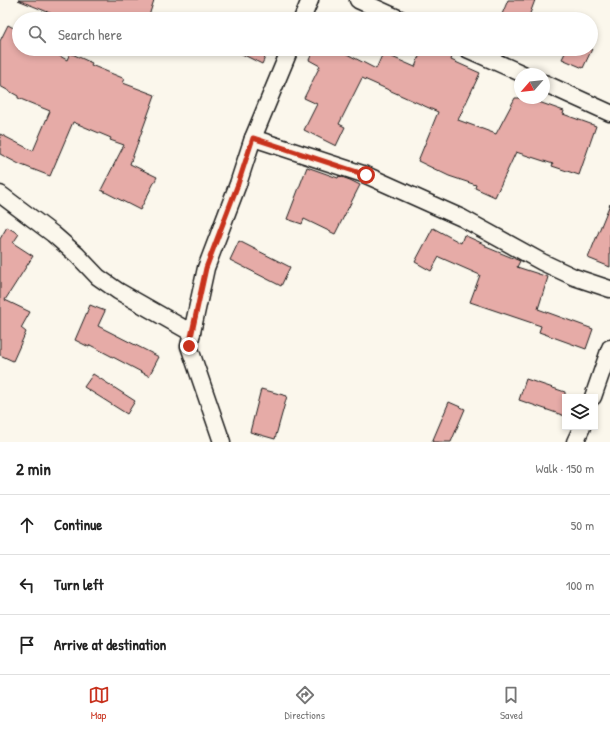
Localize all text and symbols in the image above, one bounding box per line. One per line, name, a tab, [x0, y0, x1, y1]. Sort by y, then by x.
search box	[12, 12, 598, 56]
icon: search	[26, 23, 48, 45]
text: Search here	[58, 24, 122, 45]
north arrow	[514, 68, 550, 104]
route start	[357, 166, 375, 184]
route end	[180, 337, 198, 355]
map controls	[562, 394, 598, 430]
button: layers	[562, 394, 598, 430]
text: 2 min	[16, 457, 51, 480]
text: Walk · 150 m	[536, 459, 594, 477]
icon: ahead	[16, 514, 38, 536]
text: Continue	[54, 514, 102, 535]
text: 50 m	[571, 516, 594, 534]
icon: left	[16, 574, 38, 596]
text: Turn left	[54, 574, 104, 595]
text: 100 m	[566, 576, 594, 594]
icon: arrive	[16, 634, 38, 656]
text: Arrive at destination	[54, 634, 166, 655]
tab: Map	[88, 684, 110, 722]
tab: Directions	[285, 684, 325, 722]
tab: Saved	[500, 684, 522, 722]

